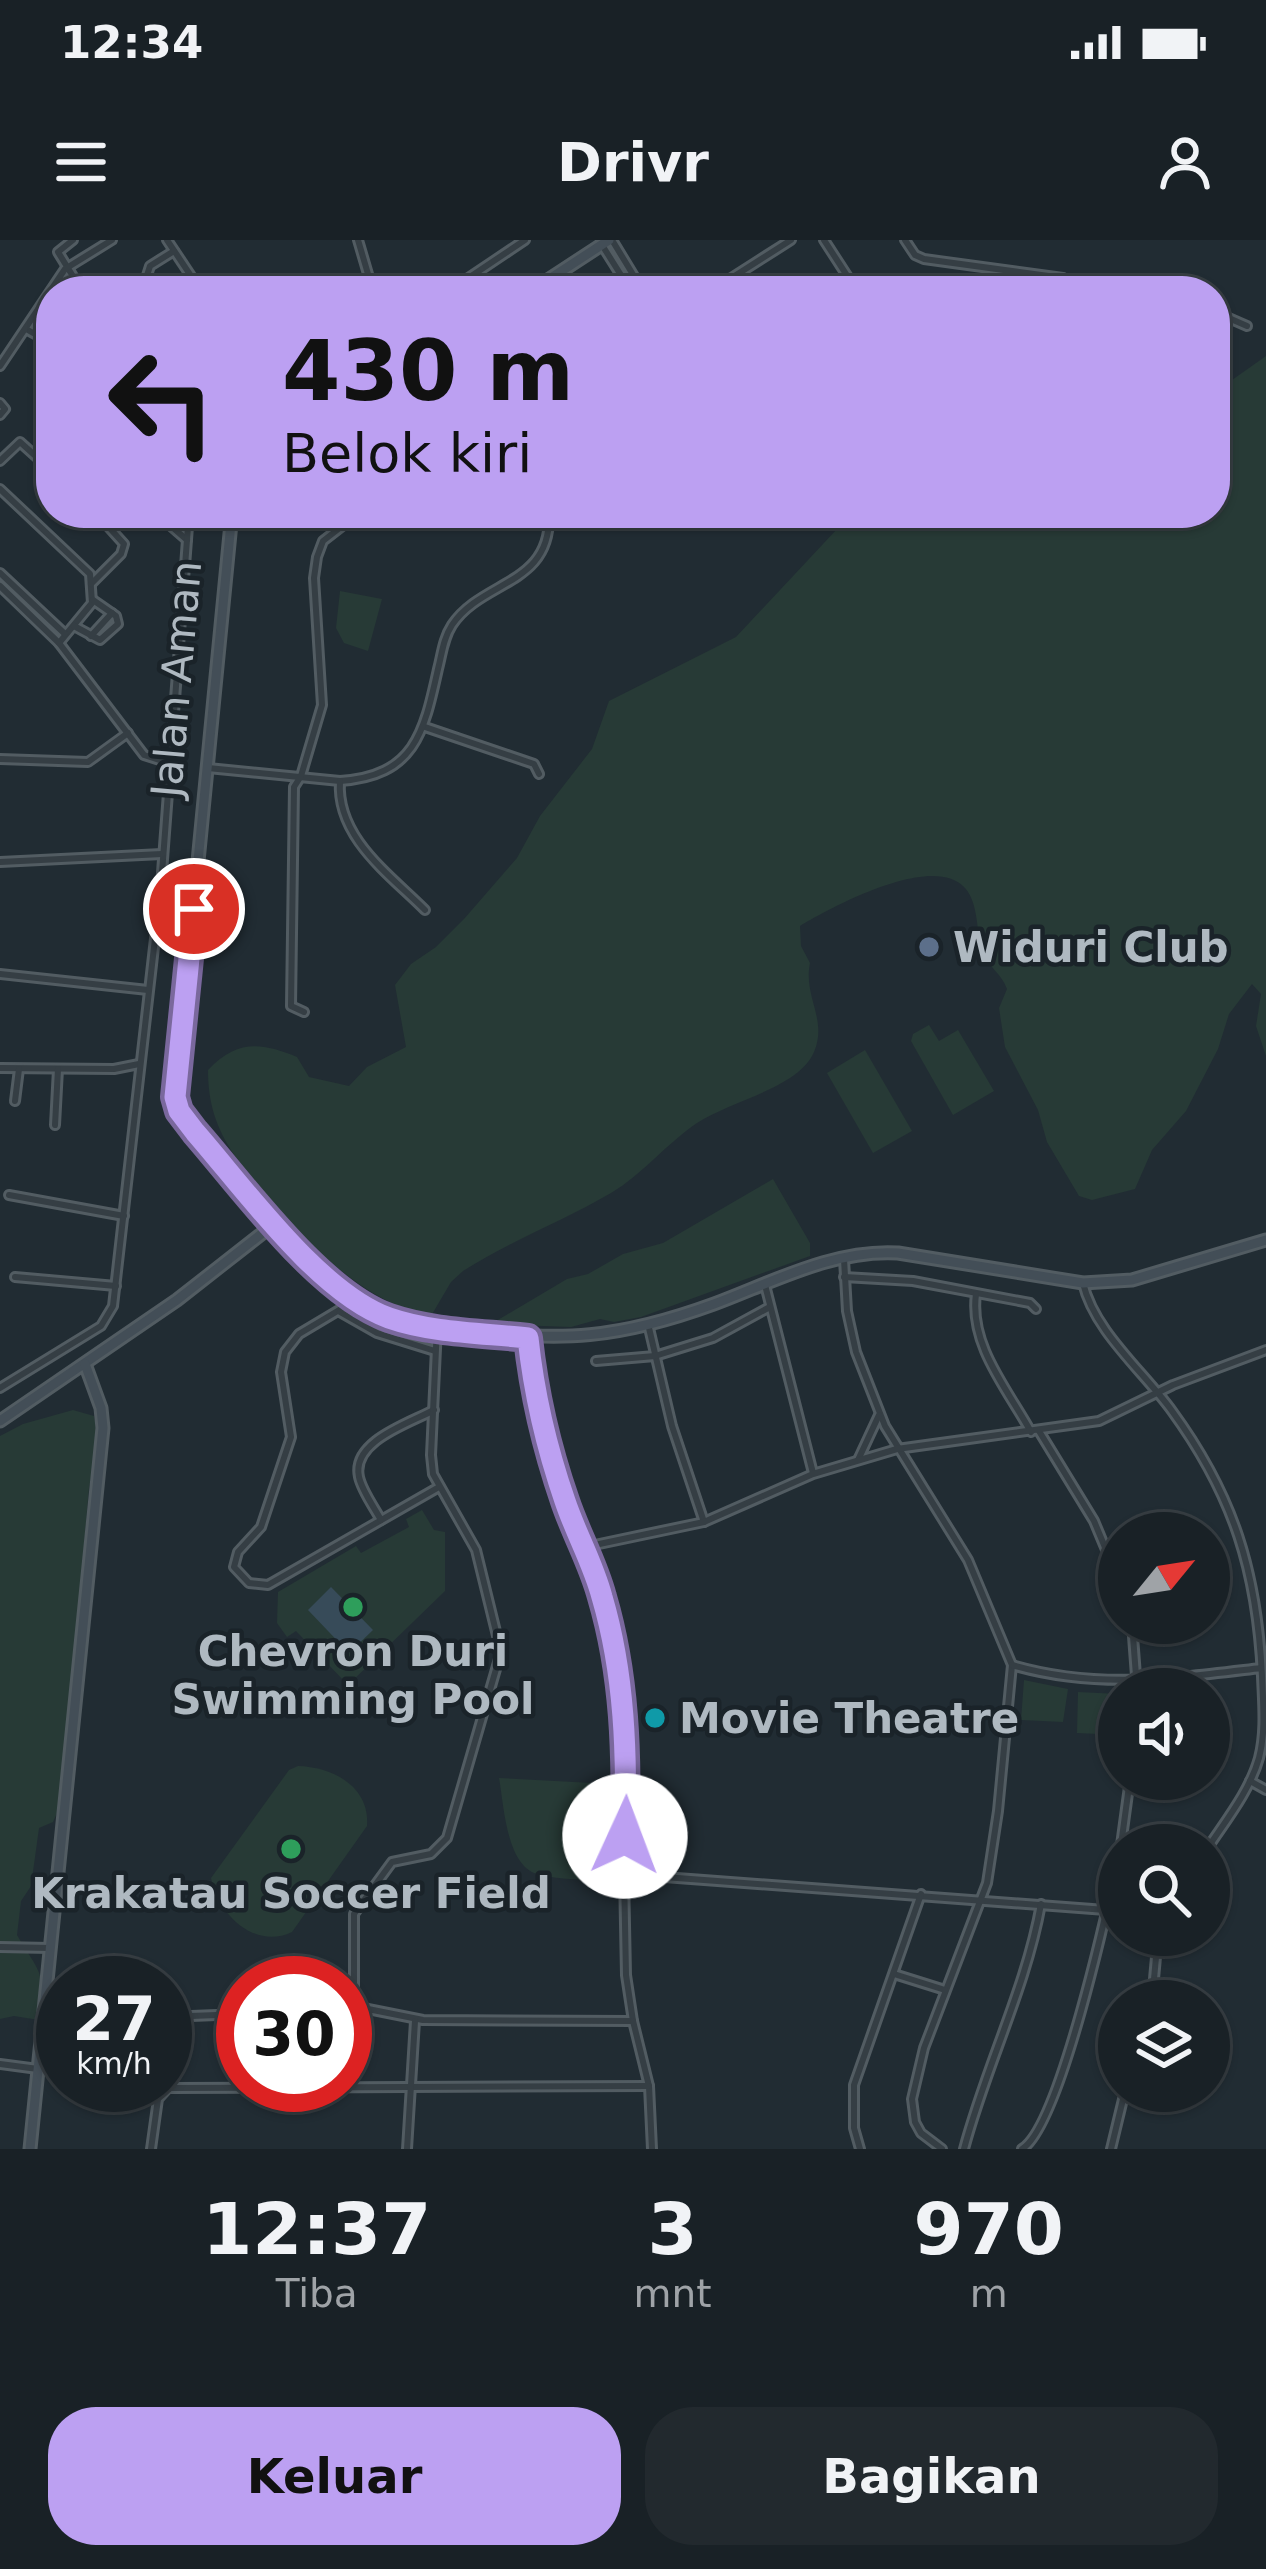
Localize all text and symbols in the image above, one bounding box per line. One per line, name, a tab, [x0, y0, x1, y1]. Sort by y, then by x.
text: 12:34	[60, 16, 203, 69]
icon: menu	[48, 129, 114, 195]
icon: person	[1152, 129, 1218, 195]
text: Drivr	[557, 131, 709, 194]
text: 430 m	[282, 322, 574, 420]
icon: left	[84, 324, 240, 480]
text: Belok kiri	[282, 422, 532, 485]
street label: Jalan Aman	[141, 559, 211, 802]
pin	[143, 858, 245, 960]
icon: arrive	[161, 876, 227, 942]
place label: Widuri Club	[953, 923, 1229, 972]
marker: Widuri Club	[916, 934, 942, 960]
north arrow	[1098, 1512, 1230, 1644]
map controls	[1098, 1512, 1230, 2112]
marker: Chevron Duri Swimming Pool	[340, 1594, 366, 1620]
place label: Chevron Duri Swimming Pool	[172, 1627, 534, 1724]
button: sound	[1098, 1668, 1230, 1800]
place label: Movie Theatre	[679, 1694, 1019, 1743]
marker: Movie Theatre	[642, 1705, 668, 1731]
position arrow	[562, 1773, 688, 1899]
button: search	[1098, 1824, 1230, 1956]
marker: Krakatau Soccer Field	[278, 1836, 304, 1862]
place label: Krakatau Soccer Field	[31, 1869, 551, 1918]
speed limit sign: 30	[216, 1956, 372, 2112]
button: layers	[1098, 1980, 1230, 2112]
text: 27	[72, 1984, 156, 2054]
text: km/h	[76, 2046, 152, 2081]
text: 12:37	[202, 2187, 431, 2271]
text: 3	[647, 2187, 697, 2271]
text: 970	[914, 2187, 1064, 2271]
text: Tiba	[276, 2271, 358, 2316]
text: mnt	[633, 2271, 711, 2316]
text: m	[970, 2271, 1008, 2316]
button: Keluar	[48, 2407, 621, 2545]
button: Bagikan	[645, 2407, 1218, 2545]

